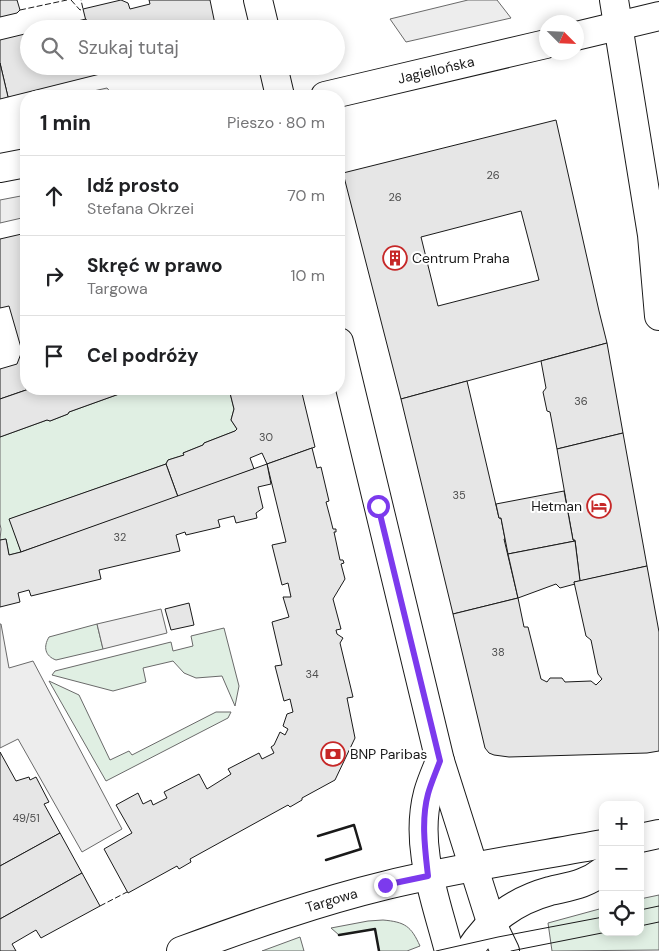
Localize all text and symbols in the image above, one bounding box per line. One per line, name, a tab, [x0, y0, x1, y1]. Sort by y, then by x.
north arrow	[539, 15, 584, 60]
search box	[20, 20, 345, 75]
icon: search	[38, 34, 66, 62]
text: Szukaj tutaj	[78, 35, 179, 60]
street label: Jagiellońska	[396, 52, 476, 88]
text: 1 min	[40, 109, 91, 137]
text: Pieszo · 80 m	[227, 112, 325, 133]
house number: 26	[486, 168, 500, 182]
text: Idź prosto	[87, 173, 179, 198]
icon: ahead	[40, 182, 68, 210]
text: 70 m	[287, 185, 325, 206]
house number: 26	[388, 190, 402, 204]
text: Stefana Okrzei	[87, 198, 194, 219]
building icon: Centrum Praha	[382, 245, 408, 271]
place label: Centrum Praha	[412, 249, 510, 267]
text: Skręć w prawo	[87, 253, 223, 278]
icon: right	[40, 262, 68, 290]
text: 10 m	[291, 265, 325, 286]
text: Targowa	[87, 278, 148, 299]
icon: arrive	[40, 342, 68, 370]
text: Cel podróży	[87, 343, 198, 368]
house number: 36	[574, 394, 588, 408]
house number: 30	[259, 430, 273, 444]
house number: 35	[452, 488, 466, 502]
hotel icon: Hetman	[586, 493, 612, 519]
route start	[367, 495, 390, 518]
place label: Hetman	[531, 497, 582, 515]
house number: 32	[114, 530, 126, 544]
house number: 38	[491, 645, 505, 659]
house number: 34	[305, 667, 319, 681]
bank icon: BNP Paribas	[320, 741, 346, 767]
place label: BNP Paribas	[350, 745, 427, 763]
map controls	[599, 801, 644, 936]
button: +	[599, 801, 644, 846]
house number: 49/51	[12, 811, 40, 825]
button: −	[599, 846, 644, 891]
route end	[374, 874, 397, 897]
street label: Targowa	[303, 884, 359, 916]
button: locate	[599, 891, 644, 936]

